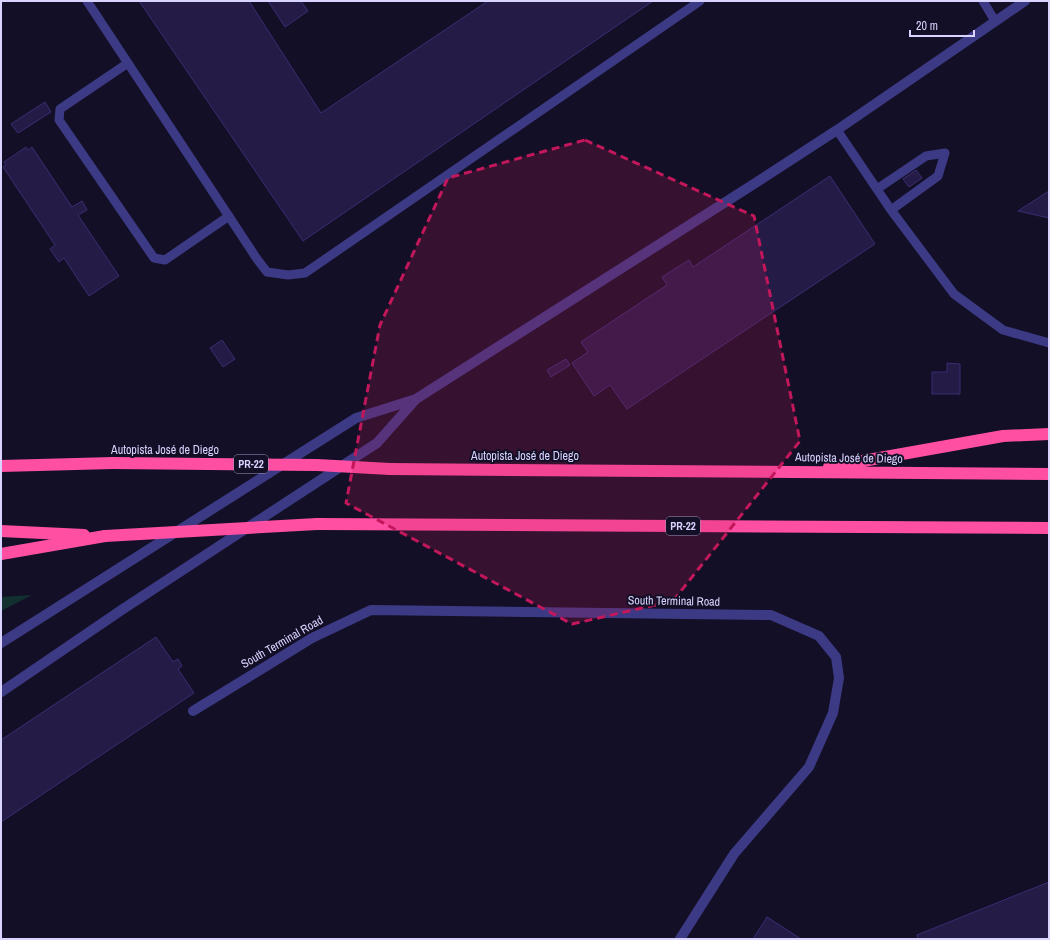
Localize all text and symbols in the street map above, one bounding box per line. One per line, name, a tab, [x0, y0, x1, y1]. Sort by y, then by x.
scale bar	[910, 12, 974, 38]
text: 20 m	[916, 18, 938, 34]
street label: Autopista José de Diego	[110, 442, 219, 458]
street label: Autopista José de Diego	[470, 448, 579, 464]
street label: Autopista José de Diego	[794, 449, 903, 467]
road number: PR-22	[234, 455, 268, 473]
road number: PR-22	[666, 517, 700, 535]
street label: South Terminal Road	[628, 592, 720, 610]
street label: South Terminal Road	[238, 612, 326, 672]

